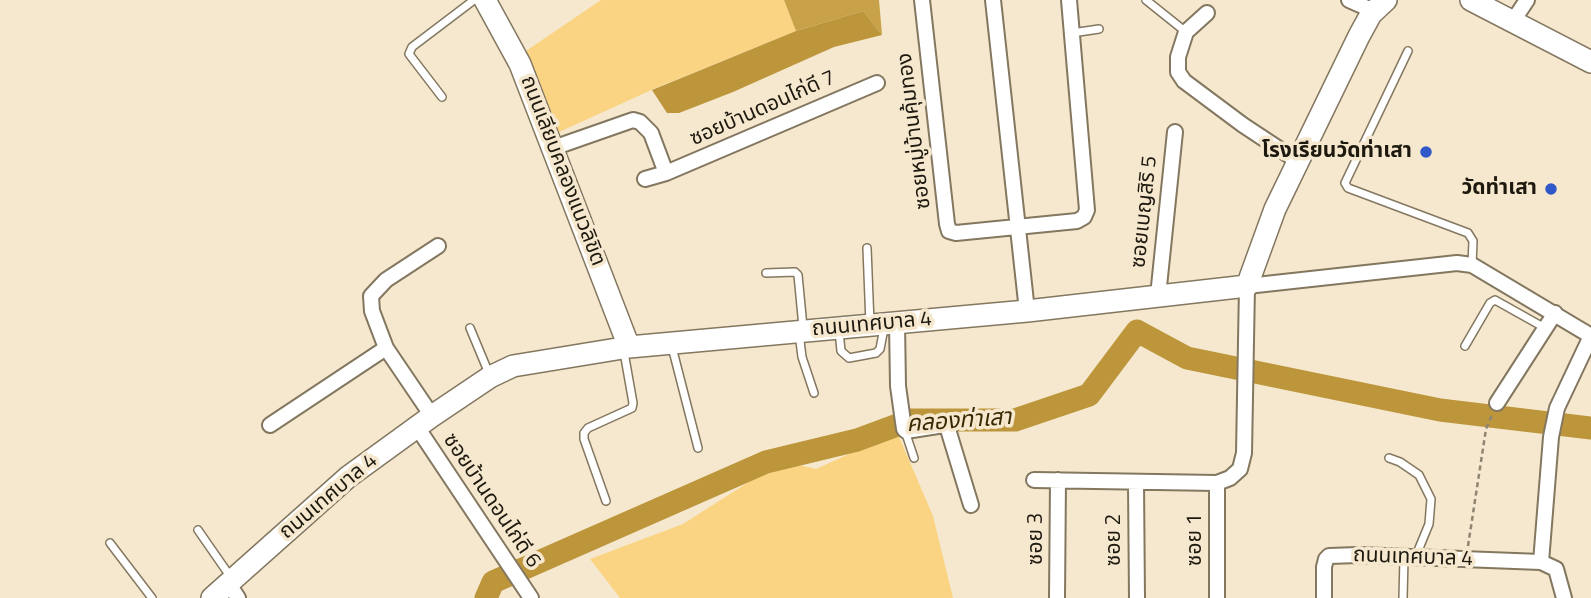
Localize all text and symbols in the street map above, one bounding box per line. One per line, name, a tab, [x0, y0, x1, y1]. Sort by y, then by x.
street label: ซอยหมู่บ้านคุ้มทอง	[893, 51, 937, 211]
street label: ซอยบ้านดอนไก่ดี 7	[686, 66, 840, 152]
street label: ถนนเลียบคลองแนวลิขิต	[514, 72, 610, 270]
place label: โรงเรียนวัดท่าเสา	[1262, 139, 1412, 165]
marker: โรงเรียนวัดท่าเสา	[1418, 144, 1434, 160]
street label: ซอยเบญสิริ 5	[1127, 155, 1163, 269]
place label: วัดท่าเสา	[1461, 176, 1537, 202]
marker: วัดท่าเสา	[1543, 181, 1559, 197]
street label: ถนนเทศบาล 4	[811, 307, 933, 343]
water label: คลองท่าเสา	[906, 405, 1012, 439]
street label: ซอยบ้านดอนไก่ดี 6	[437, 429, 545, 573]
street label: ถนนเทศบาล 4	[275, 449, 383, 545]
street label: ซอย 3	[1024, 513, 1050, 565]
street label: ซอย 2	[1102, 514, 1128, 566]
street label: ซอย 1	[1183, 514, 1209, 566]
street label: ถนนเทศบาล 4	[1353, 543, 1473, 573]

